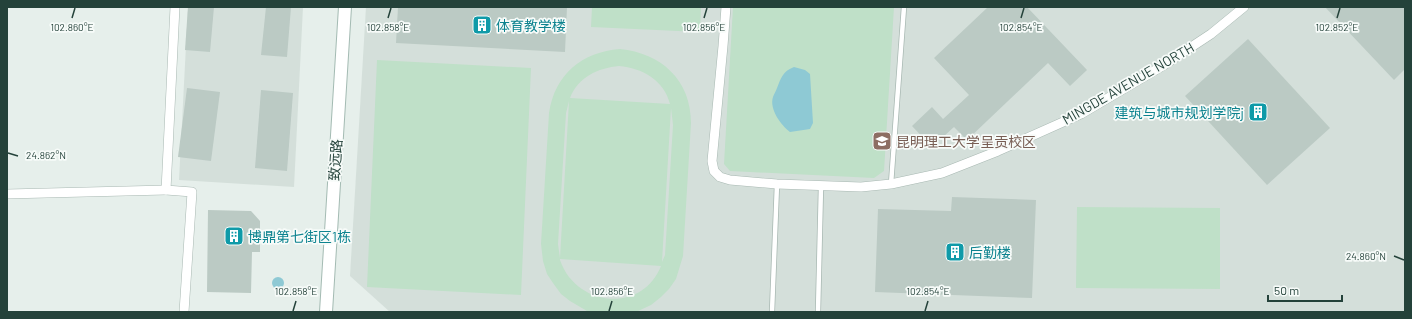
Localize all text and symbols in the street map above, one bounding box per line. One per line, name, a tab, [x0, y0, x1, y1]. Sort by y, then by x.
building icon: 体育教学楼	[471, 14, 493, 36]
place label: 体育教学楼	[496, 17, 566, 34]
text: 102.860°E	[50, 21, 94, 33]
text: 102.858°E	[367, 21, 409, 33]
text: 102.856°E	[683, 21, 725, 33]
text: 102.854°E	[999, 21, 1043, 33]
text: 102.852°E	[1316, 21, 1358, 33]
street label: MINGDE AVENUE NORTH	[1059, 38, 1197, 128]
building icon: 建筑与城市规划学院j	[1247, 101, 1269, 123]
place label: 建筑与城市规划学院j	[1115, 104, 1244, 121]
school or university icon: 昆明理工大学呈贡校区	[871, 130, 893, 152]
place label: 昆明理工大学呈贡校区	[896, 133, 1036, 150]
street label: 致远路	[325, 138, 345, 182]
text: 24.862°N	[26, 149, 66, 161]
building icon: 博鼎第七街区1栋	[223, 225, 245, 247]
place label: 博鼎第七街区1栋	[248, 228, 351, 245]
building icon: 后勤楼	[944, 241, 966, 263]
place label: 后勤楼	[969, 244, 1011, 261]
text: 24.860°N	[1346, 250, 1386, 262]
scale bar	[1268, 277, 1342, 303]
text: 50 m	[1274, 283, 1299, 297]
text: 102.858°E	[275, 285, 317, 297]
text: 102.856°E	[591, 285, 633, 297]
text: 102.854°E	[906, 285, 950, 297]

